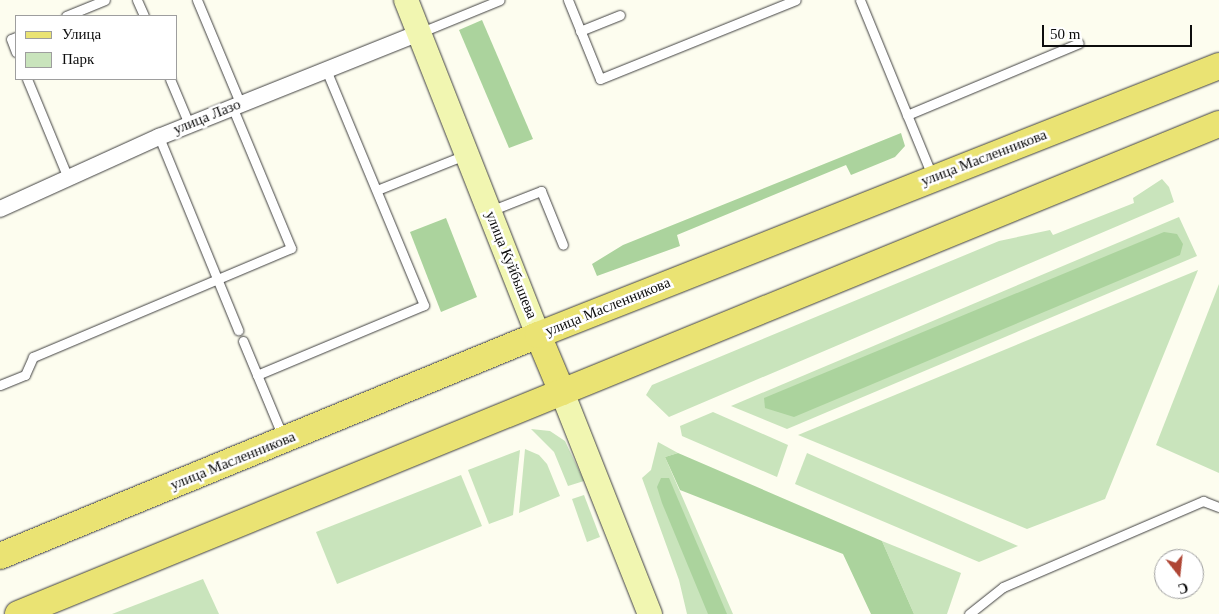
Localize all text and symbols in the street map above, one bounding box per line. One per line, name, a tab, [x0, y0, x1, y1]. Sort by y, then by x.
legend	[15, 15, 178, 80]
scale bar	[1044, 15, 1194, 47]
text: Улица	[62, 26, 101, 42]
text: 50 m	[1050, 26, 1080, 42]
text: Парк	[62, 51, 94, 67]
street label: улица Лазо	[171, 95, 243, 139]
street label: улица Масленникова	[919, 126, 1049, 190]
street label: улица Куйбышева	[481, 208, 541, 322]
street label: улица Масленникова	[543, 274, 673, 340]
street label: улица Масленникова	[168, 428, 298, 494]
north arrow	[1154, 549, 1204, 599]
text: С	[1176, 579, 1190, 597]

